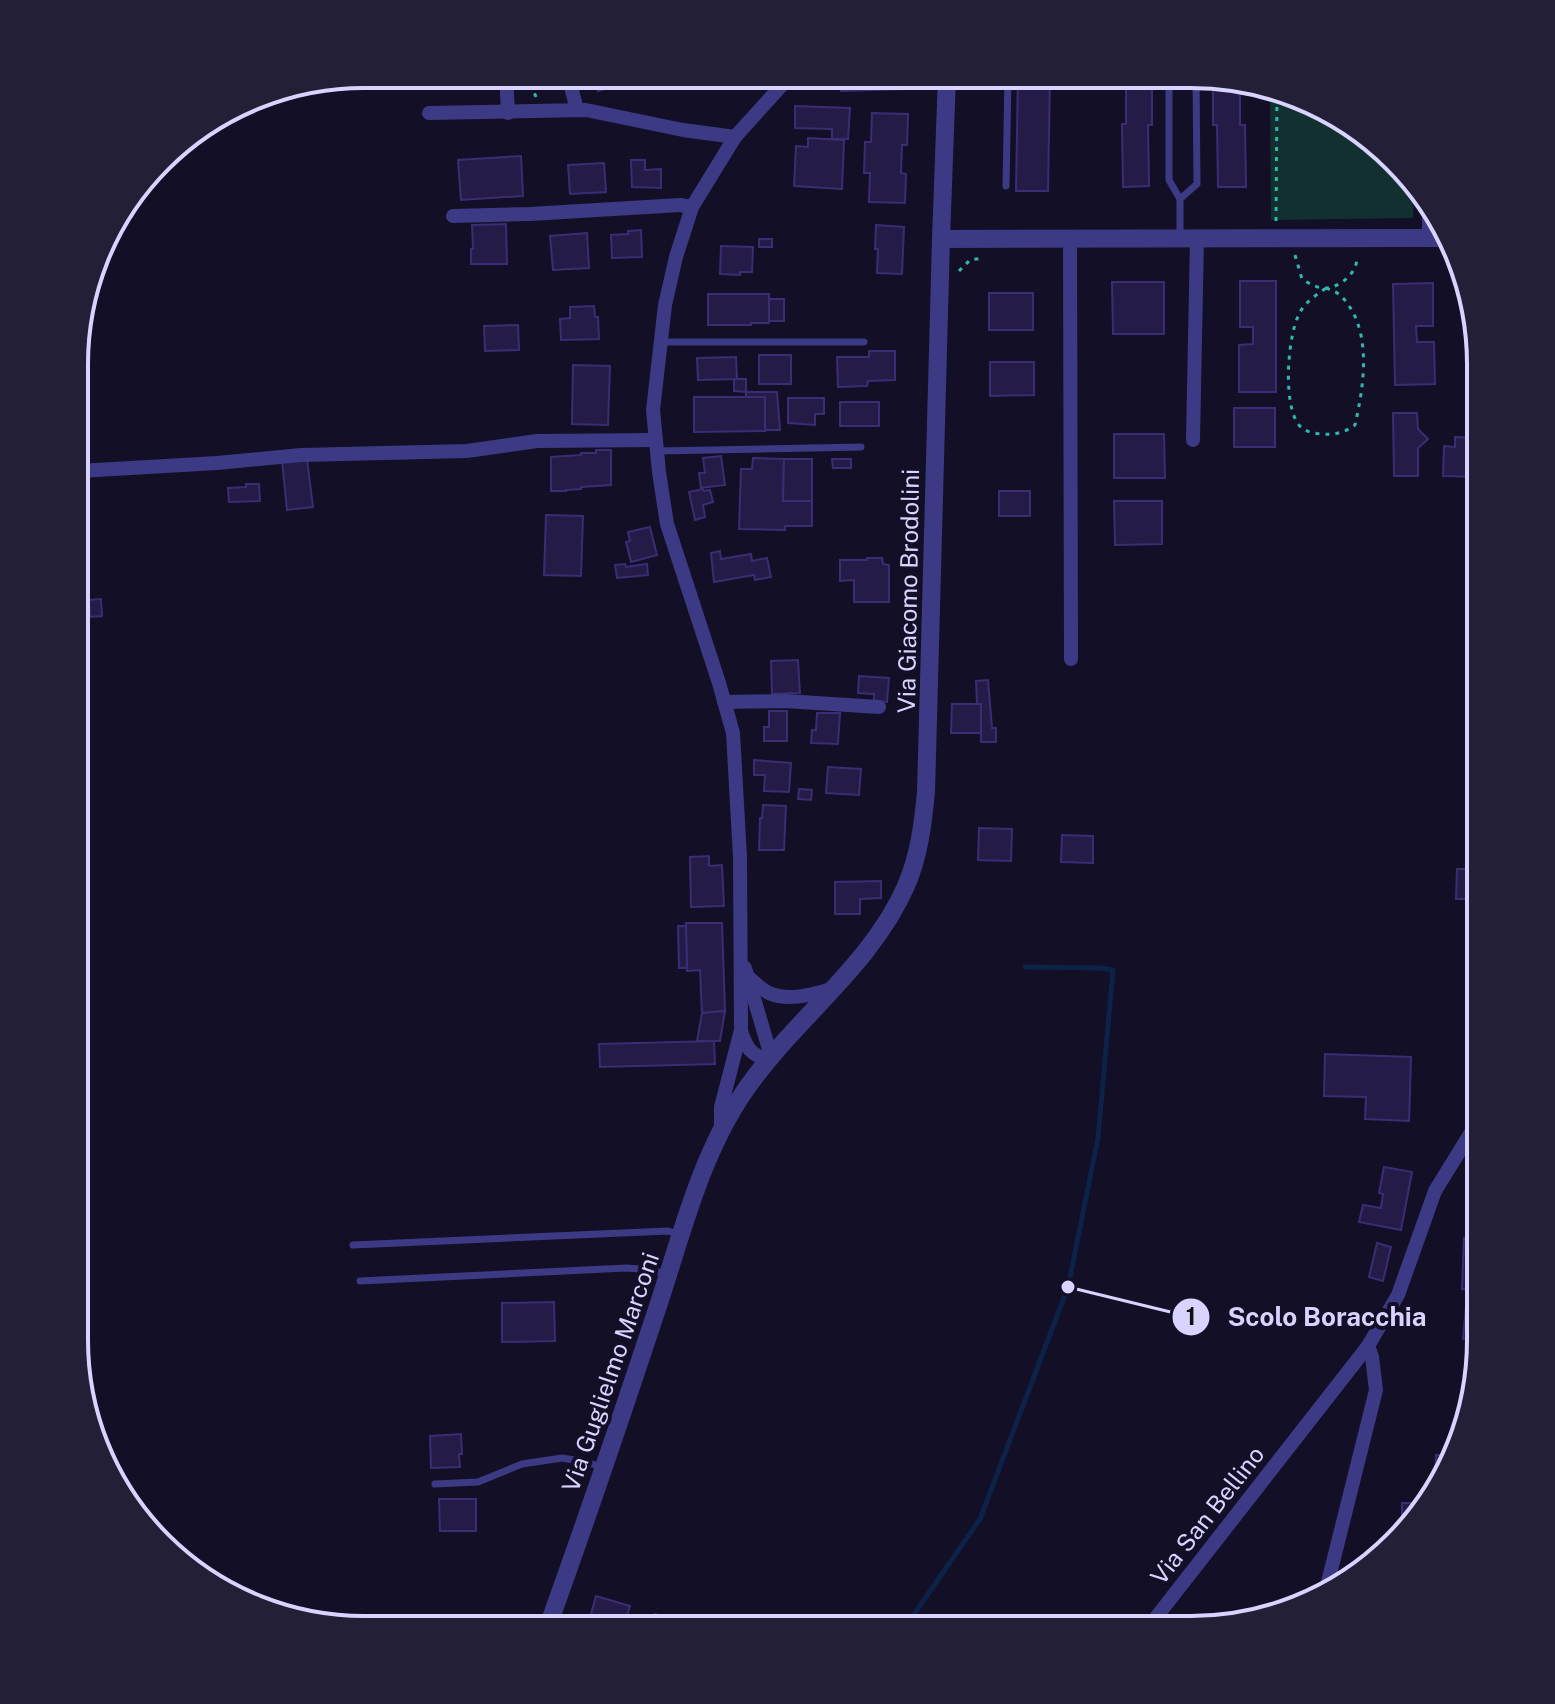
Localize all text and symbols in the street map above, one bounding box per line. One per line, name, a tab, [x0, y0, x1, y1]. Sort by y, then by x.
street label: Via Giacomo Brodolini	[892, 469, 924, 713]
street label: Via Guglielmo Marconi	[556, 1249, 664, 1495]
callout: Scolo Boracchia	[1171, 1292, 1442, 1342]
text: Scolo Boracchia	[1228, 1301, 1427, 1332]
text: 1	[1186, 1302, 1196, 1330]
street label: Via San Bellino	[1144, 1440, 1270, 1590]

